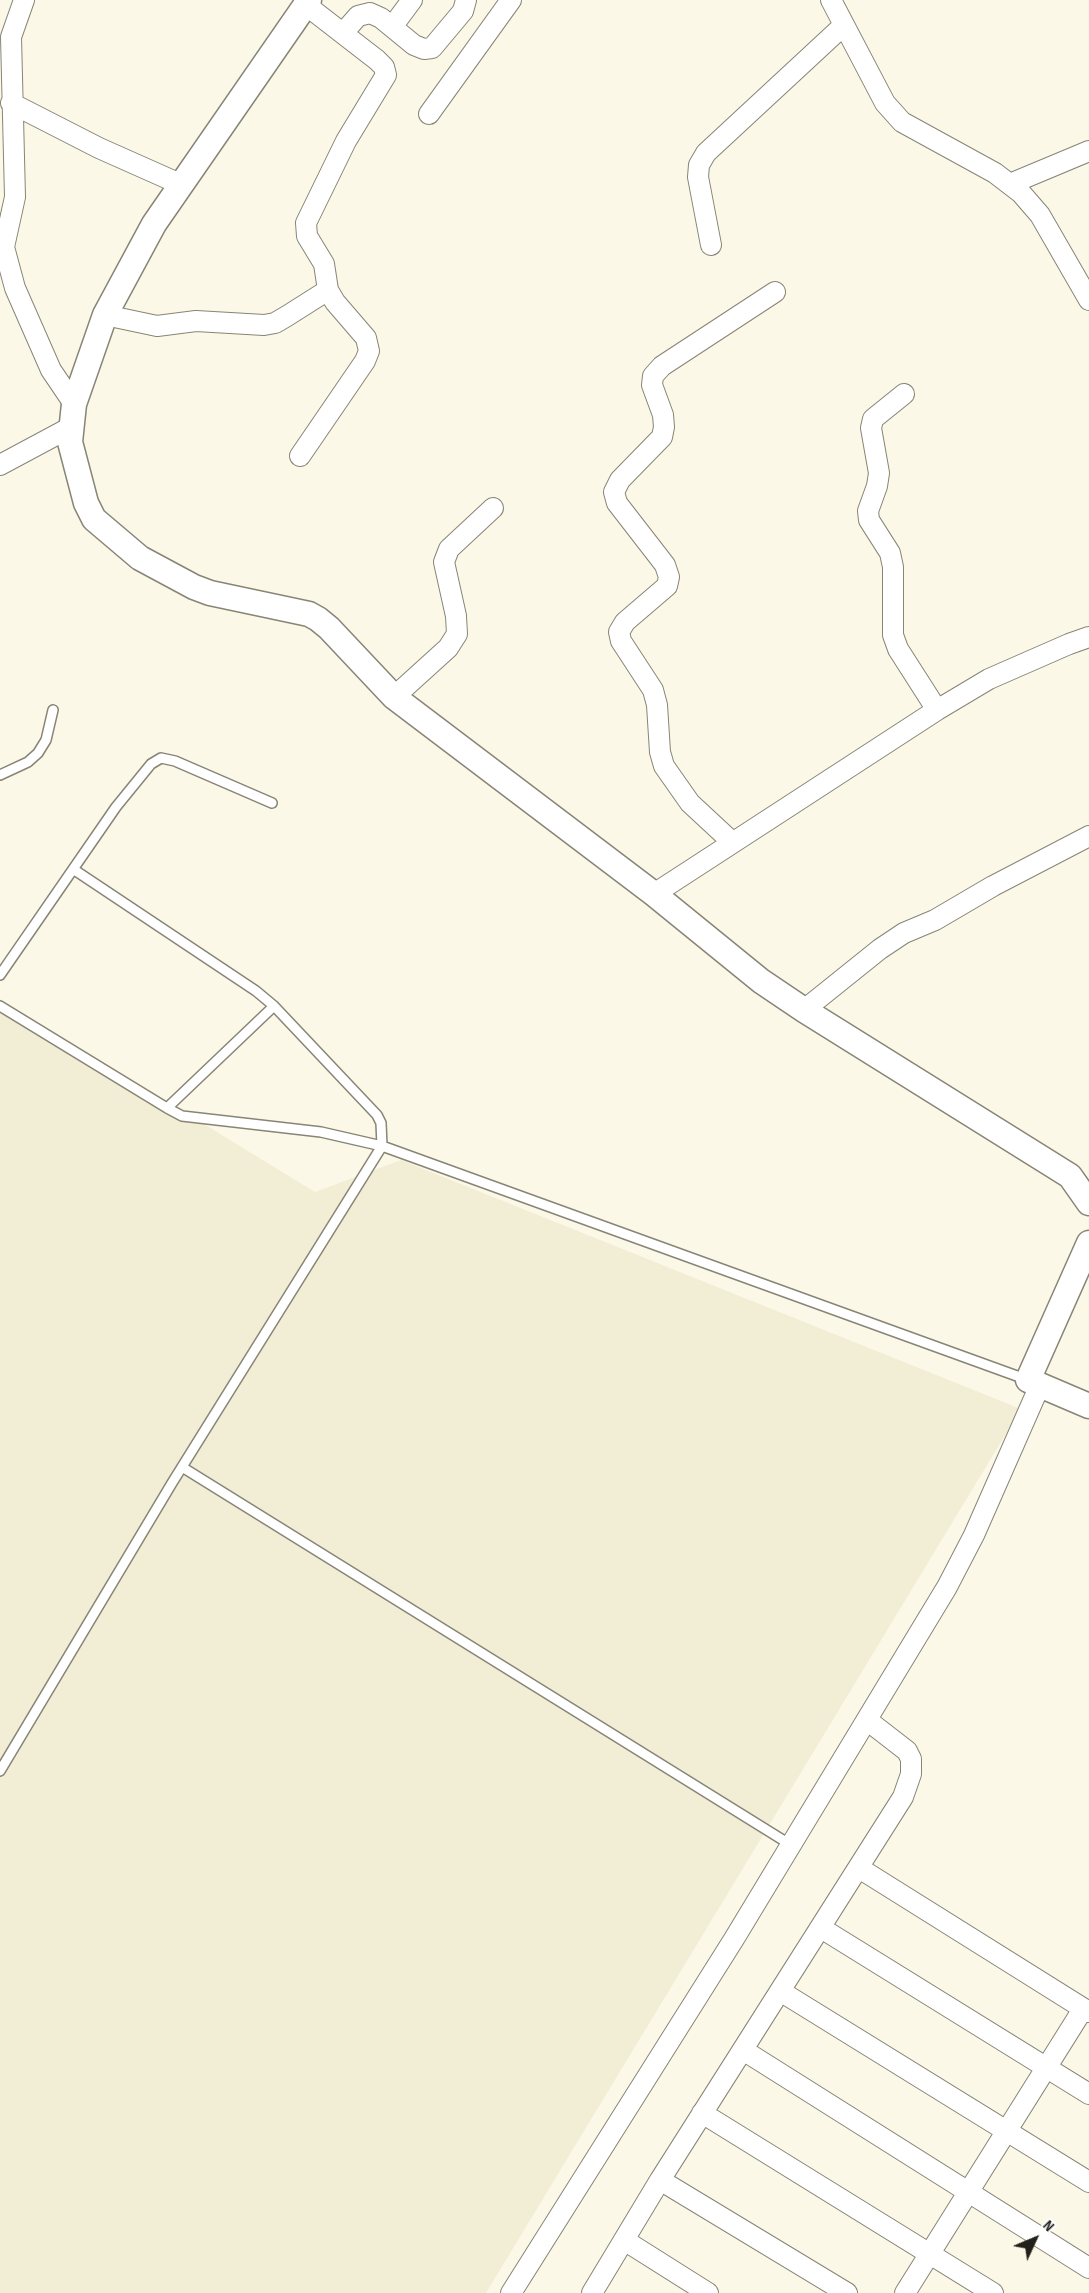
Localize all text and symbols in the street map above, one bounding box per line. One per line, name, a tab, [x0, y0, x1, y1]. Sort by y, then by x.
north arrow	[1005, 2209, 1065, 2269]
text: N	[1039, 2216, 1058, 2236]

